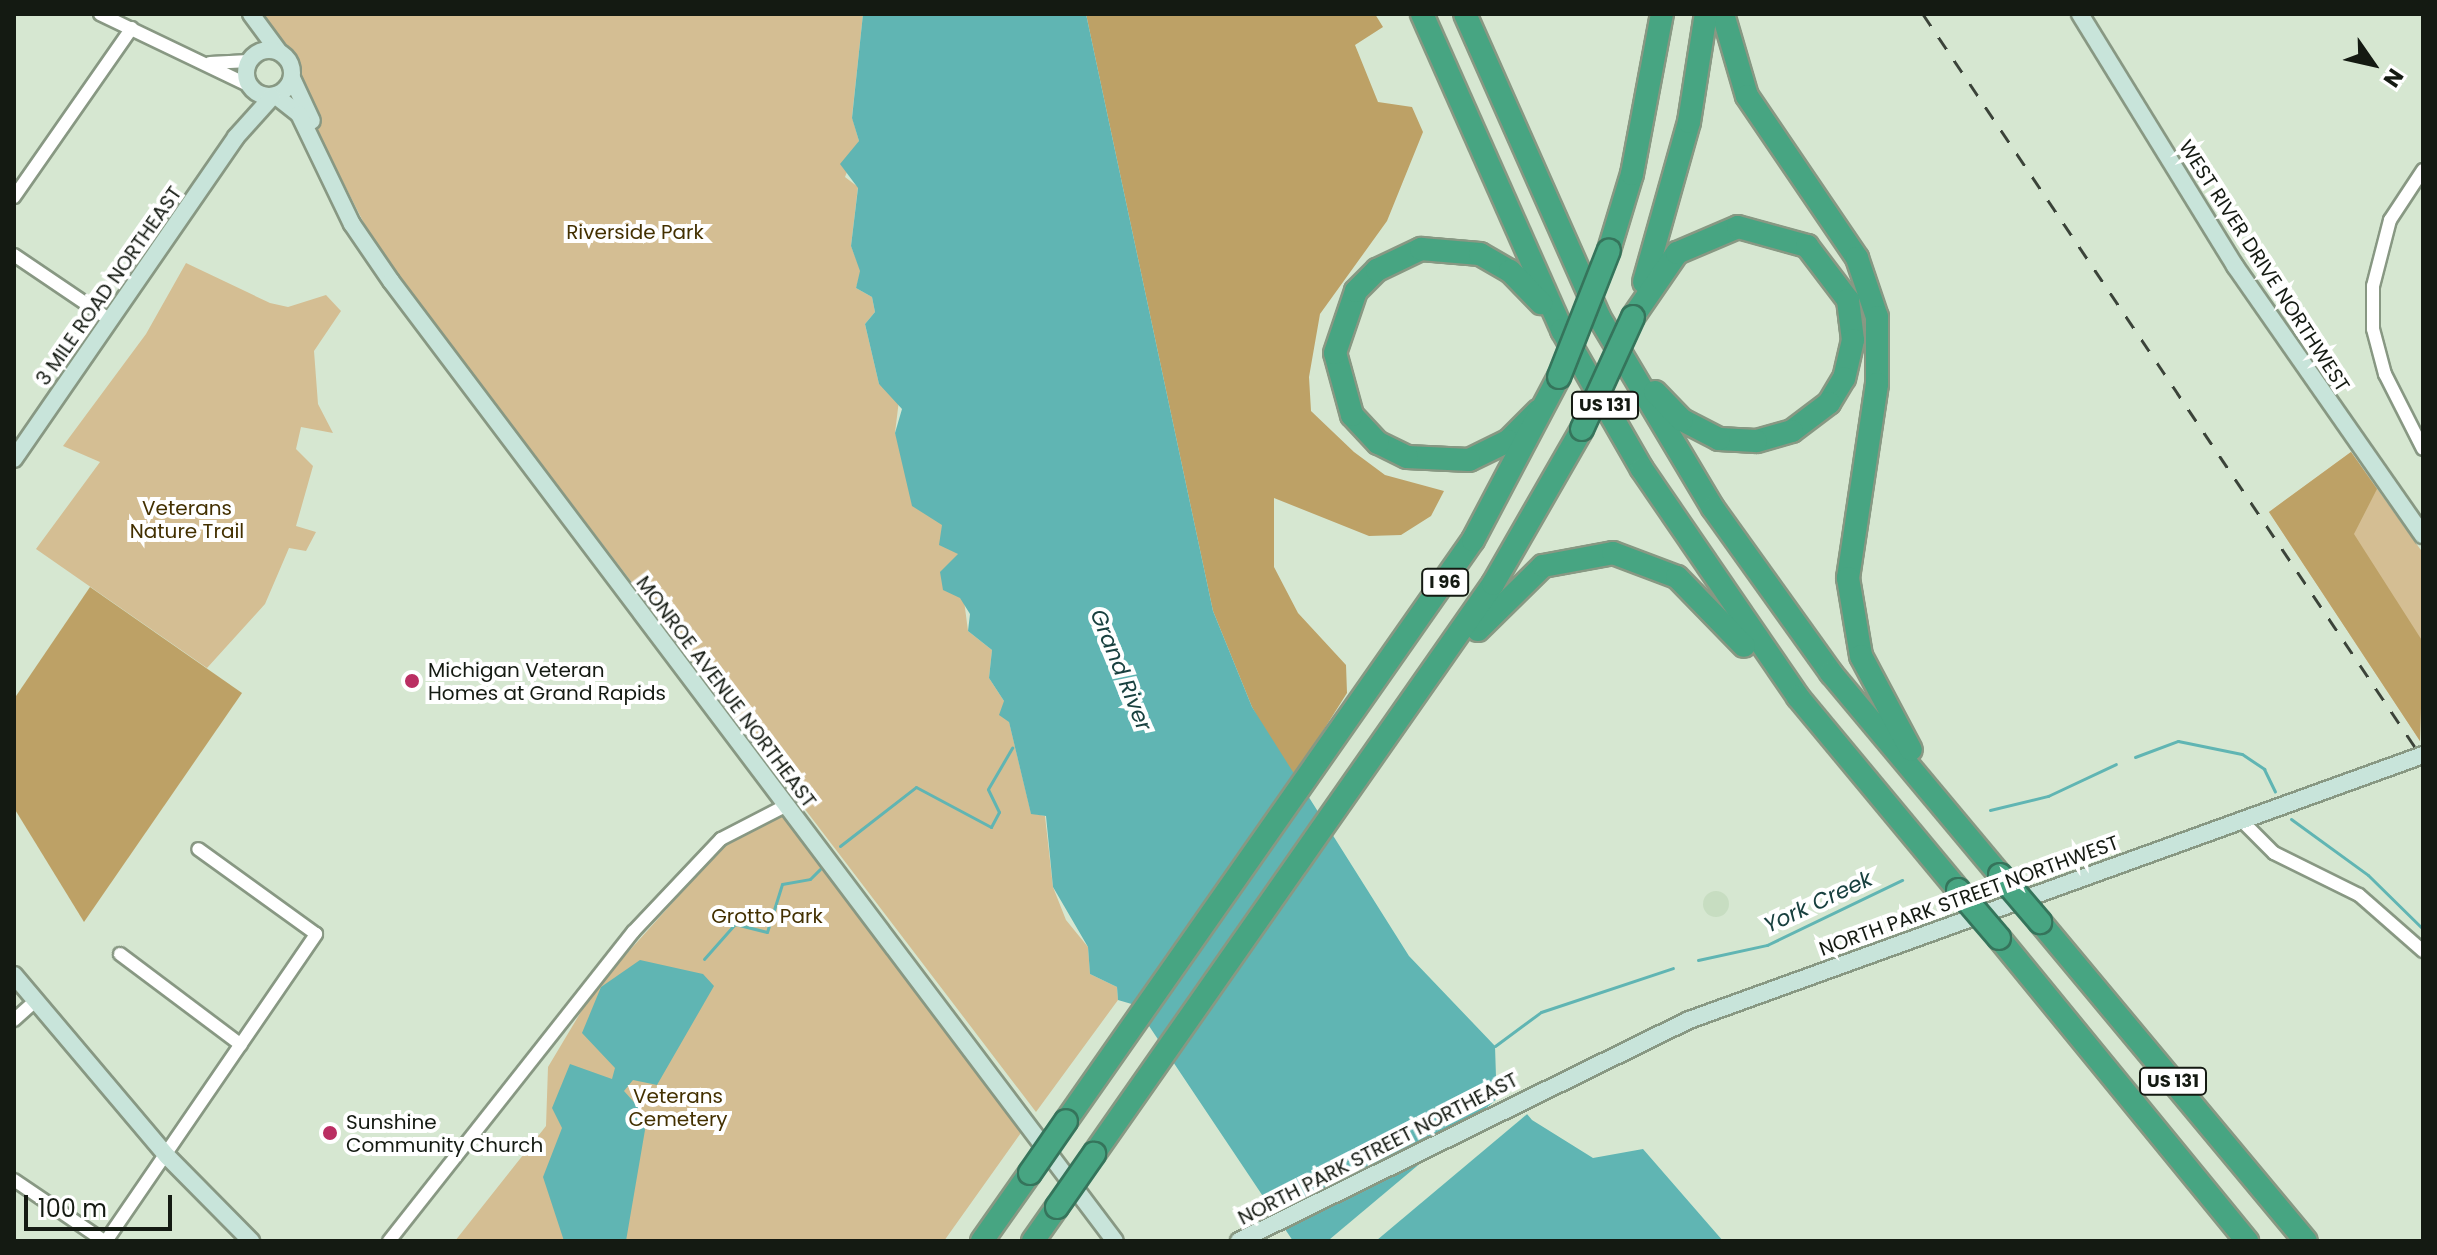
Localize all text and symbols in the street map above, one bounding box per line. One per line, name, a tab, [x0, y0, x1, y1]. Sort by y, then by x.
north arrow	[2333, 24, 2413, 104]
text: N	[2376, 62, 2411, 93]
street label: WEST RIVER DRIVE NORTHWEST	[2174, 136, 2354, 396]
street label: 3 MILE ROAD NORTHEAST	[31, 182, 187, 390]
park label: Riverside Park	[566, 220, 704, 244]
road number: US 131	[1569, 391, 1641, 419]
park label: Veterans Nature Trail	[130, 497, 244, 544]
road number: I 96	[1421, 568, 1469, 596]
street label: MONROE AVENUE NORTHEAST	[631, 571, 821, 813]
water label: Grand River	[1085, 605, 1157, 735]
place label: Michigan Veteran Homes at Grand Rapids	[428, 658, 666, 705]
marker: Michigan Veteran Homes at Grand Rapids	[403, 672, 421, 690]
street label: NORTH PARK STREET NORTHWEST	[1816, 831, 2122, 961]
water label: York Creek	[1759, 865, 1877, 939]
park label: Grotto Park	[711, 904, 823, 928]
road number: US 131	[2137, 1067, 2209, 1095]
street label: NORTH PARK STREET NORTHEAST	[1234, 1068, 1522, 1230]
park label: Veterans Cemetery	[628, 1085, 728, 1132]
place label: Sunshine Community Church	[346, 1110, 543, 1157]
marker: Sunshine Community Church	[321, 1124, 339, 1142]
scale bar	[28, 1179, 176, 1229]
text: 100 m	[38, 1192, 107, 1225]

